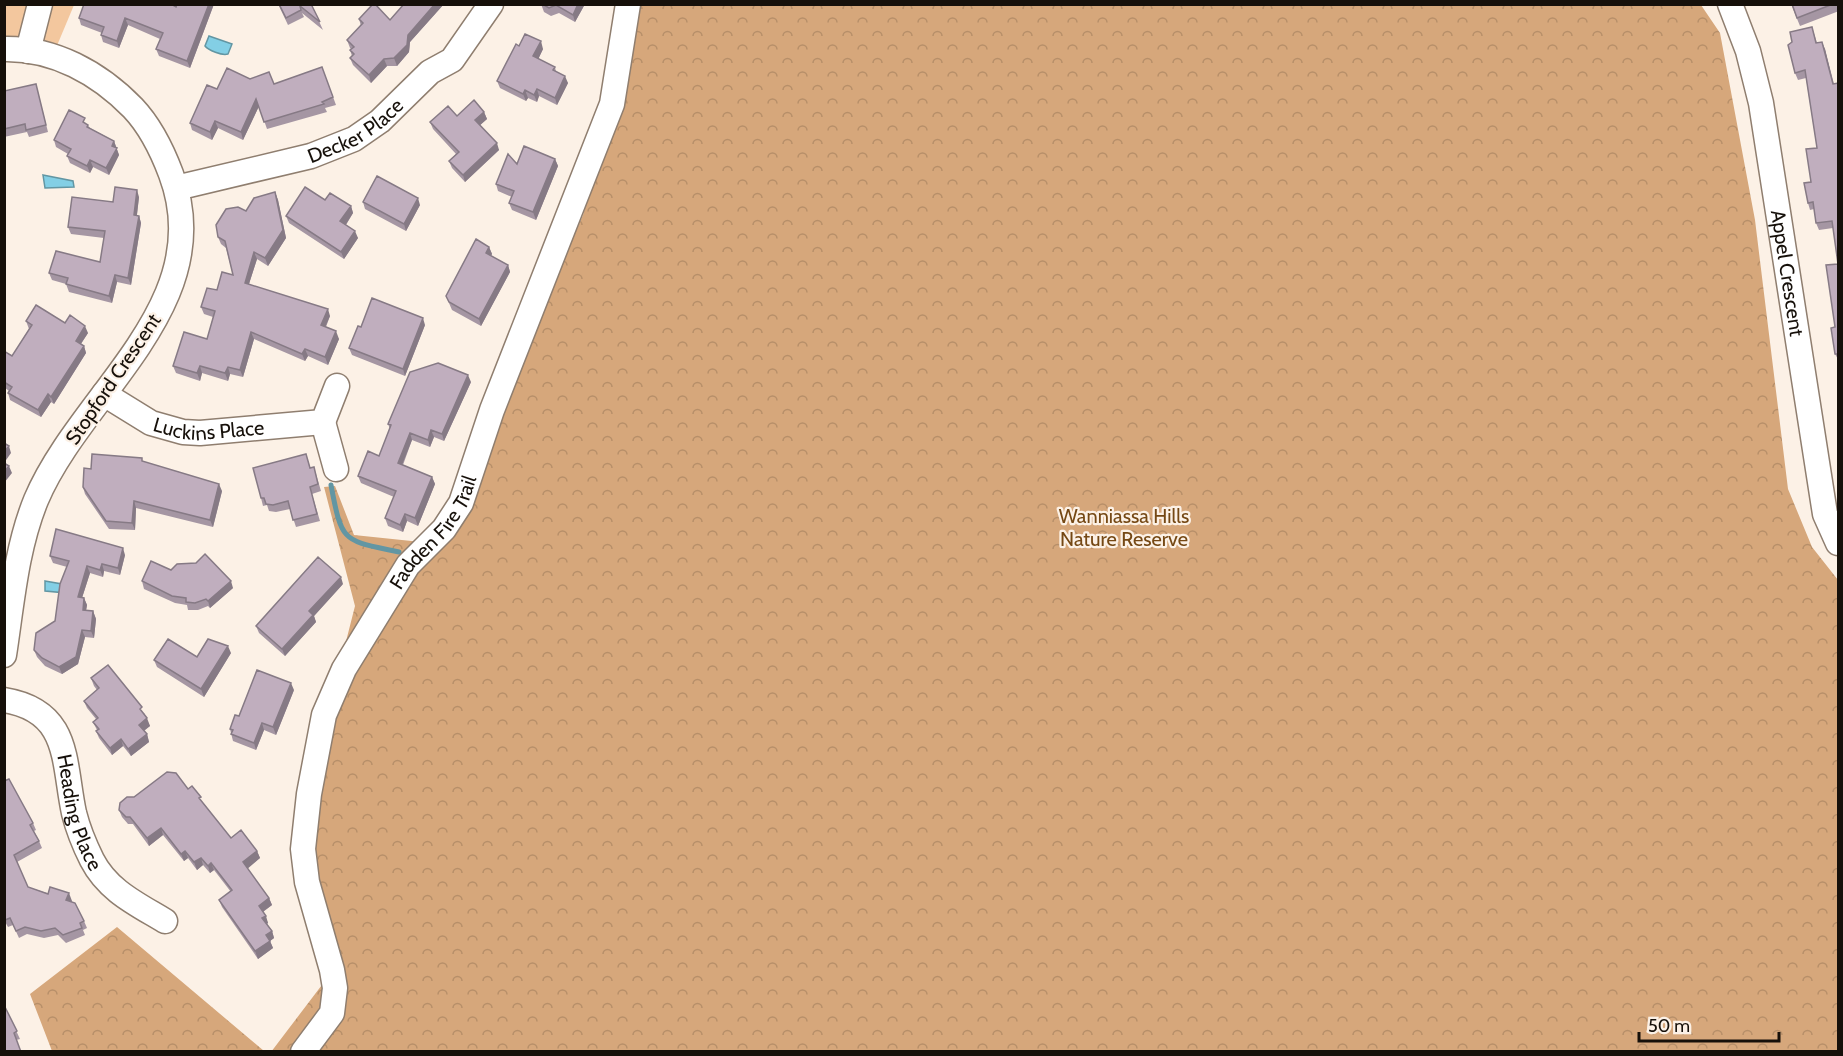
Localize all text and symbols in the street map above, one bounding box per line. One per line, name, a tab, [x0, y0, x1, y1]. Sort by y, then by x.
street label: Decker Place	[304, 93, 408, 168]
street label: Appel Crescent	[1766, 208, 1809, 338]
street label: Stopford Crescent	[60, 309, 166, 449]
street label: Luckins Place	[151, 412, 265, 445]
street label: Fadden Fire Trail	[384, 472, 481, 593]
park label: Wanniassa Hills Nature Reserve	[1059, 504, 1189, 551]
street label: Heading Place	[52, 752, 107, 875]
scale bar	[1639, 1005, 1778, 1043]
text: 50 m	[1648, 1015, 1690, 1037]

